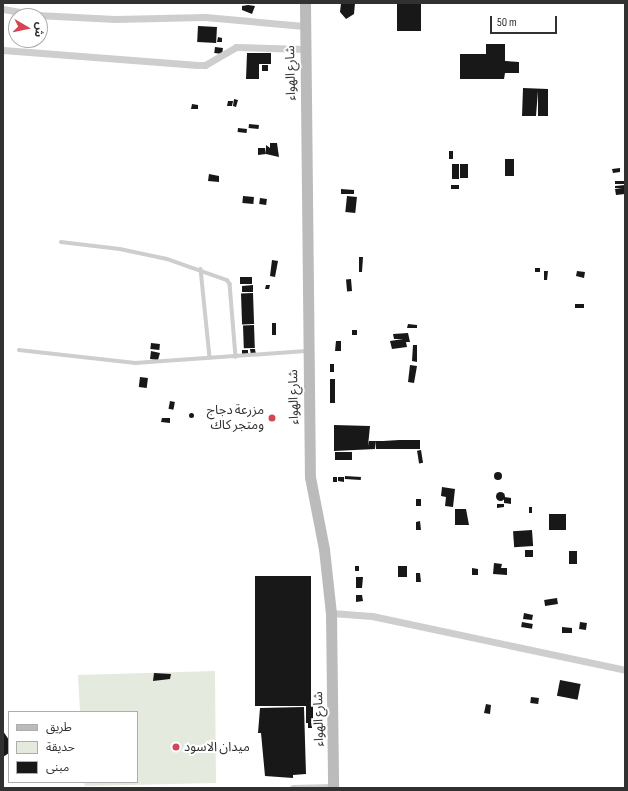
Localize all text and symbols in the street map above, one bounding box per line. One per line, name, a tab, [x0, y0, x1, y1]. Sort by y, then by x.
north arrow	[8, 8, 48, 48]
scale bar	[492, 8, 559, 34]
text: 50 m	[497, 15, 517, 30]
text: ش	[32, 21, 47, 38]
street label: شارع الهواء	[283, 45, 299, 101]
street label: شارع الهواء	[286, 369, 302, 425]
place label: مزرعة دجاج ومتجر كاك	[207, 403, 264, 434]
marker: مزرعة دجاج ومتجر كاك	[267, 413, 277, 423]
street label: شارع الهواء	[311, 691, 327, 747]
legend	[8, 711, 138, 783]
text: طريق	[46, 720, 72, 735]
place label: ميدان الاسود	[184, 739, 250, 755]
text: حديقة	[46, 740, 75, 755]
marker: ميدان الاسود	[171, 742, 181, 752]
text: مبنى	[46, 760, 69, 775]

